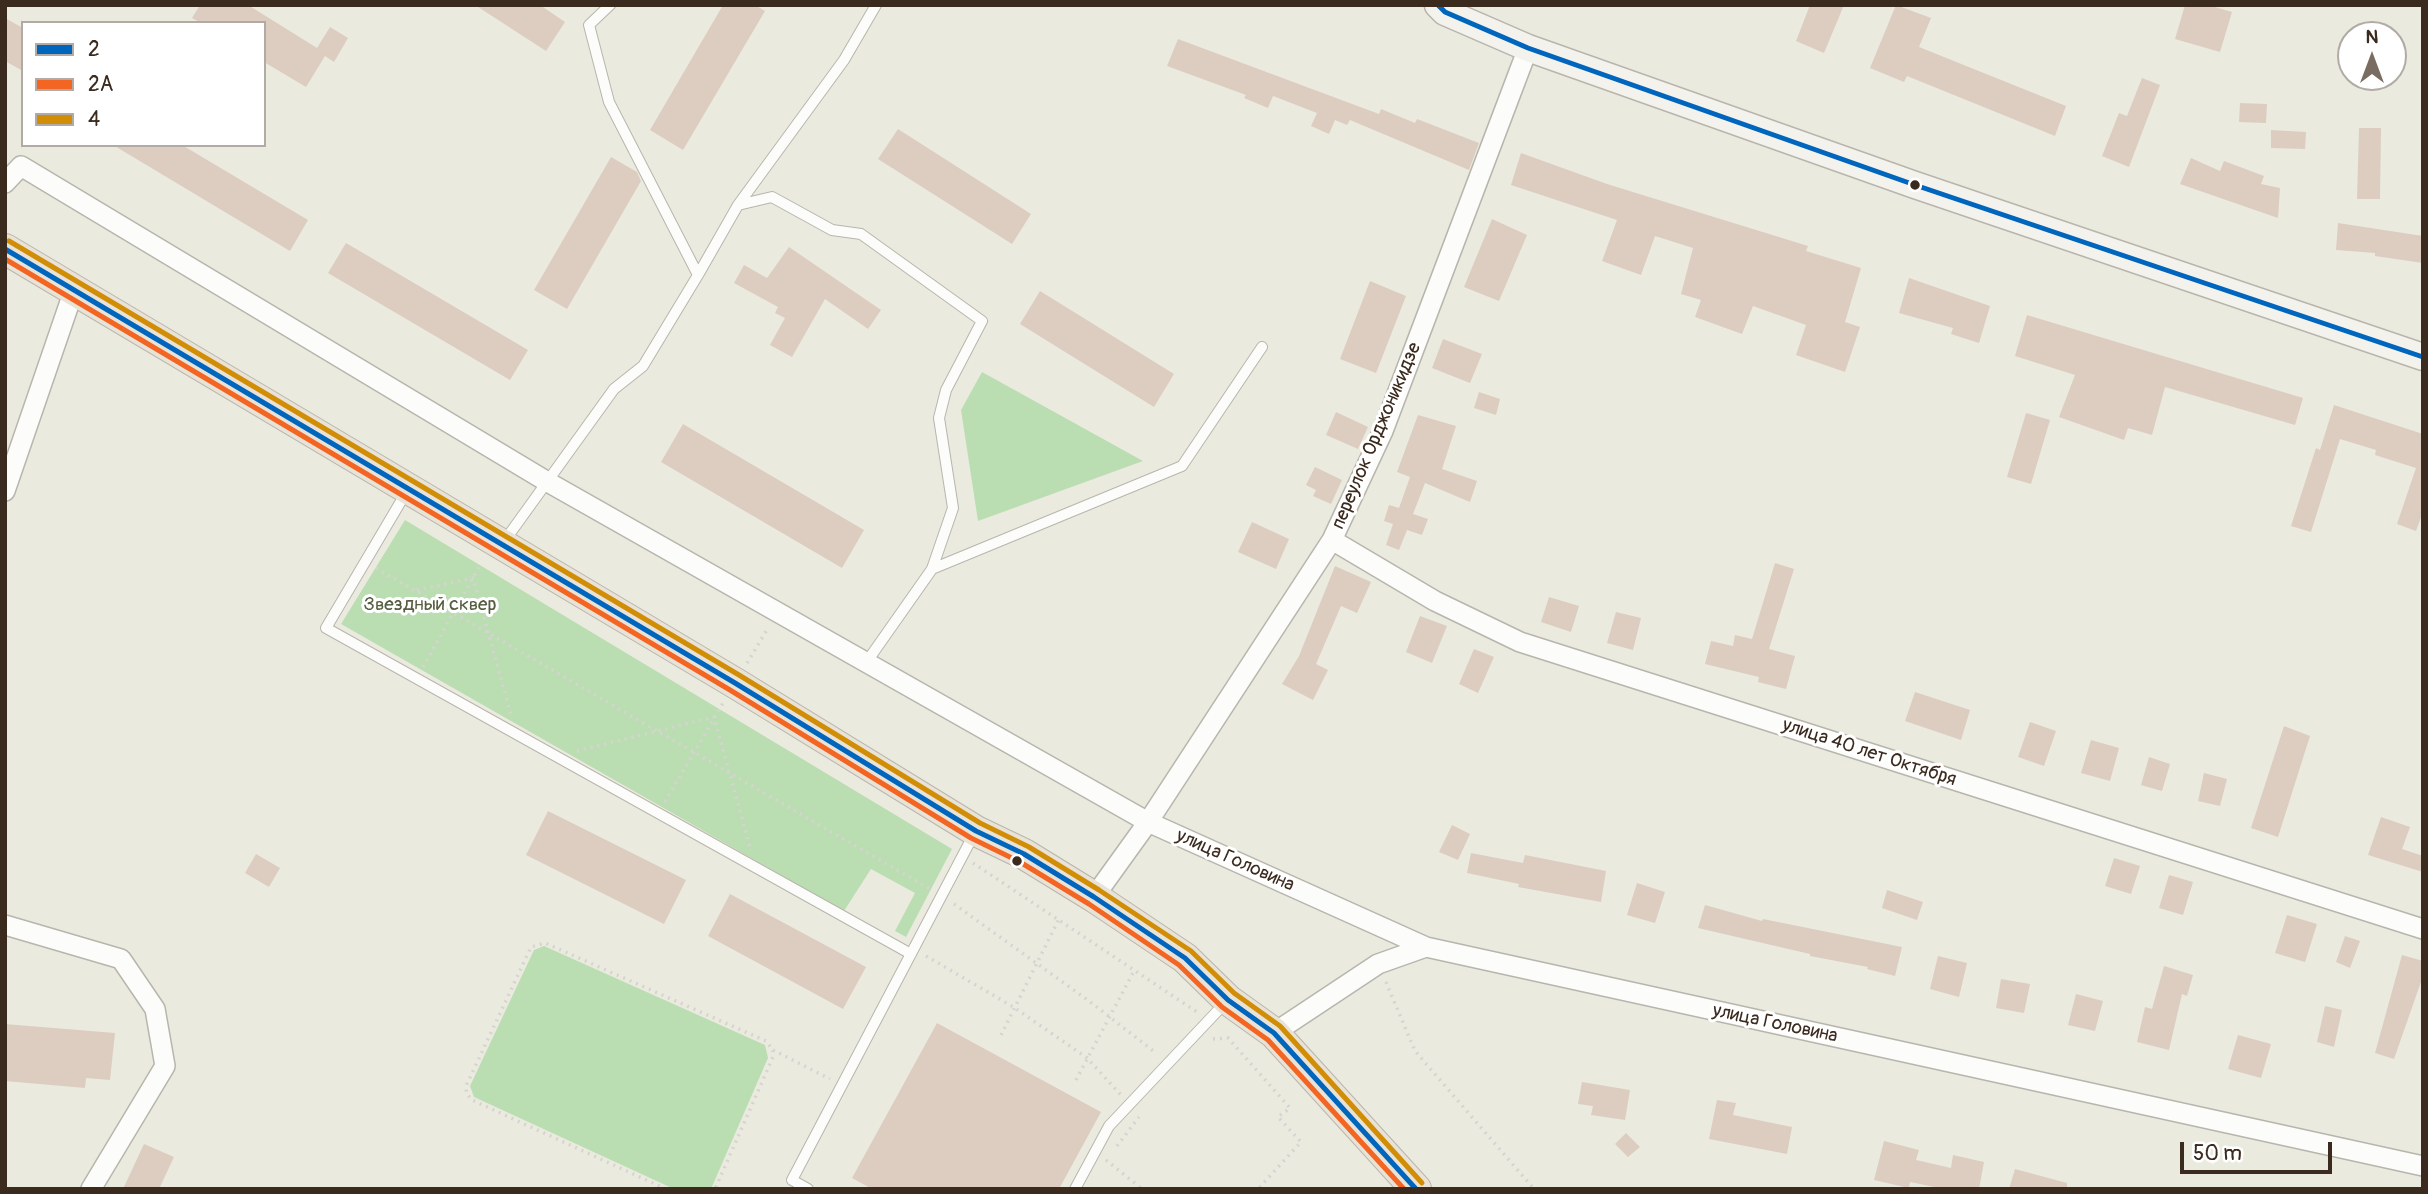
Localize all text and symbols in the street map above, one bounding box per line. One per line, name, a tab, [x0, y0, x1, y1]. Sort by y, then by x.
legend	[21, 21, 266, 147]
north arrow	[2337, 21, 2407, 91]
text: N	[2366, 25, 2378, 49]
text: 2	[88, 36, 100, 63]
text: 2А	[88, 71, 113, 98]
text: 4	[88, 106, 100, 133]
unlabelled marker	[1908, 178, 1922, 192]
street label: переулок Орджоникидзе	[1327, 339, 1427, 533]
park label: Звездный сквер	[364, 594, 496, 616]
street label: улица 40 лет Октября	[1779, 714, 1959, 792]
street label: улица Головина	[1172, 825, 1298, 897]
unlabelled marker	[1010, 854, 1024, 868]
street label: улица Головина	[1710, 1000, 1840, 1048]
scale bar	[2183, 1128, 2335, 1172]
text: 50 m	[2193, 1140, 2242, 1167]

